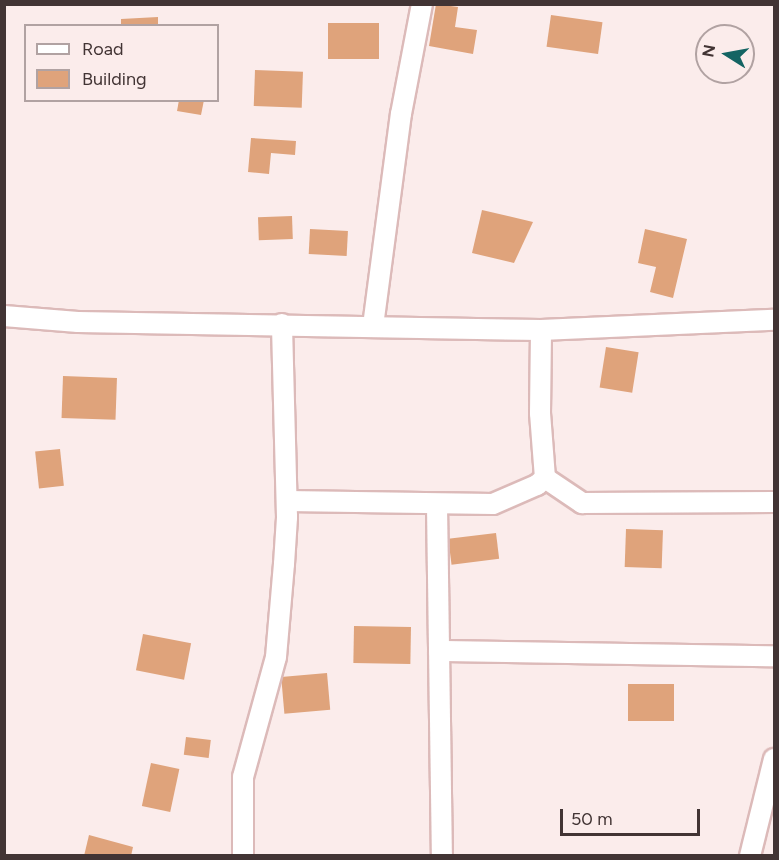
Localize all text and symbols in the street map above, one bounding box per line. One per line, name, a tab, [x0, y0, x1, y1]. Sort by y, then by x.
legend	[24, 24, 219, 102]
north arrow	[695, 24, 755, 84]
text: Road	[82, 38, 123, 60]
text: N	[698, 43, 719, 59]
text: Building	[82, 68, 147, 90]
scale bar	[563, 797, 702, 835]
text: 50 m	[571, 808, 613, 830]

